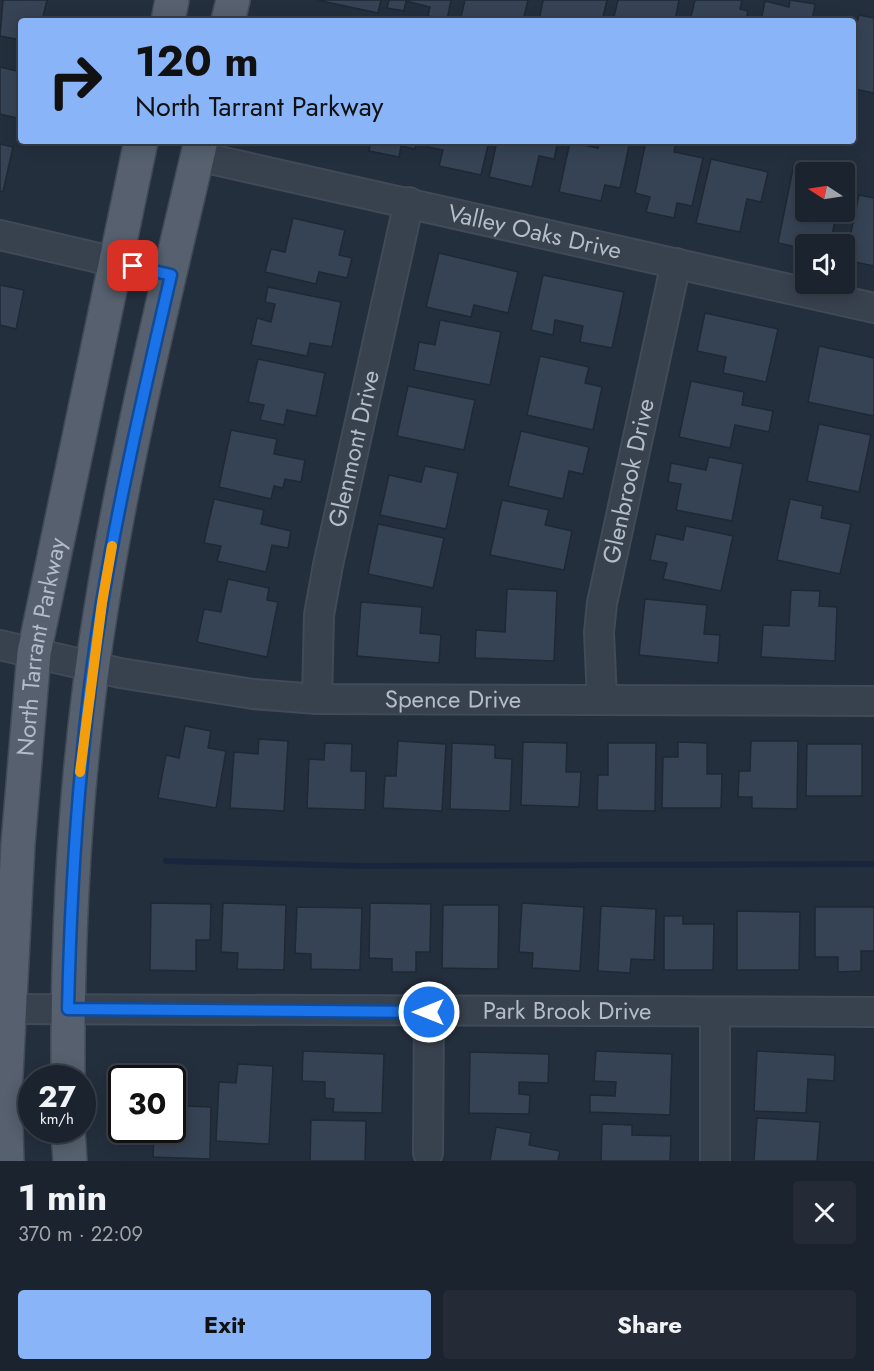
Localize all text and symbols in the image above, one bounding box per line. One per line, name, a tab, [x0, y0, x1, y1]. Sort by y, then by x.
text: 120 m	[135, 31, 259, 92]
icon: right	[36, 42, 114, 120]
text: North Tarrant Parkway	[135, 87, 383, 126]
north arrow	[795, 162, 855, 222]
map controls	[795, 162, 855, 294]
street label: Valley Oaks Drive	[444, 195, 625, 268]
button: sound	[795, 234, 855, 294]
pin	[107, 240, 158, 291]
icon: arrive	[116, 249, 149, 282]
street label: Glenmont Drive	[319, 367, 388, 530]
street label: Glenbrook Drive	[593, 395, 663, 567]
street label: North Tarrant Parkway	[7, 534, 75, 758]
street label: Spence Drive	[385, 681, 521, 717]
position arrow	[397, 980, 461, 1044]
street label: Park Brook Drive	[483, 993, 651, 1028]
speed limit sign: 30	[108, 1065, 186, 1143]
text: 27	[38, 1075, 76, 1118]
text: km/h	[40, 1108, 74, 1130]
text: 1 min	[18, 1171, 107, 1223]
button: close	[793, 1181, 856, 1244]
text: 370 m · 22:09	[18, 1220, 143, 1249]
button: Exit	[18, 1290, 431, 1359]
button: Share	[443, 1290, 856, 1359]

